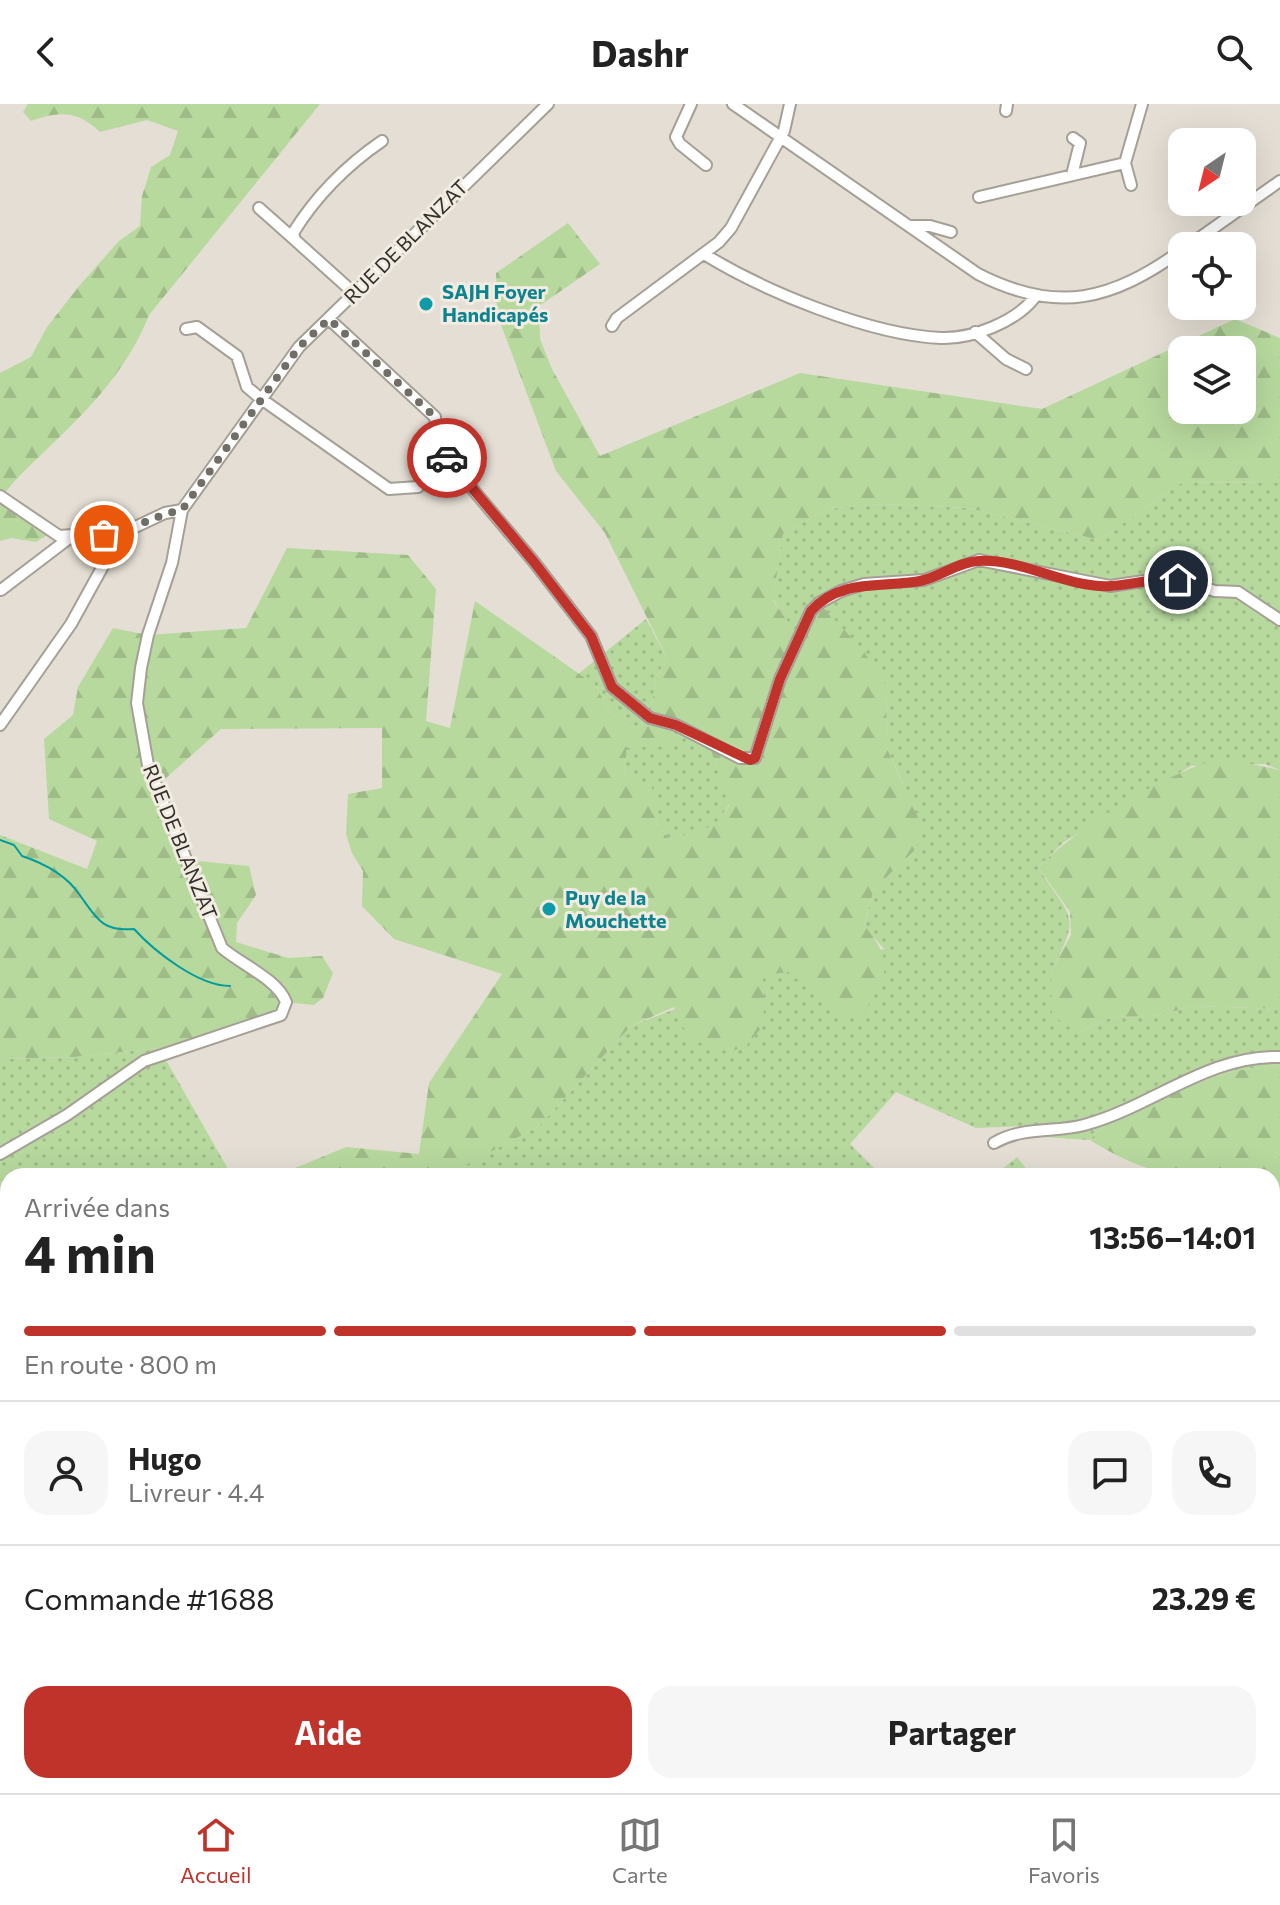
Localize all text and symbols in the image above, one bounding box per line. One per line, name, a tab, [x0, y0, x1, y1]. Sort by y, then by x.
icon: back	[24, 30, 68, 74]
text: Dashr	[591, 30, 689, 74]
icon: search	[1212, 30, 1256, 74]
north arrow	[1168, 128, 1256, 216]
map controls	[1168, 128, 1256, 424]
street label: RUE DE BLANZAT	[338, 174, 472, 308]
button: locate	[1168, 232, 1256, 320]
place label: SAJH Foyer Handicapés	[442, 279, 548, 326]
marker: SAJH Foyer Handicapés	[417, 295, 435, 313]
button: layers	[1168, 336, 1256, 424]
courier	[407, 418, 487, 498]
icon: car	[425, 436, 469, 480]
pin	[70, 501, 138, 569]
icon: bag	[82, 513, 126, 557]
pin	[1144, 546, 1212, 614]
icon: home	[1156, 558, 1200, 602]
street label: RUE DE BLANZAT	[139, 760, 223, 923]
place label: Puy de la Mouchette	[565, 885, 667, 932]
marker: Puy de la Mouchette	[540, 900, 558, 918]
text: Arrivée dans	[24, 1191, 170, 1222]
text: 13:56–14:01	[1089, 1218, 1256, 1255]
text: 4 min	[24, 1220, 156, 1284]
text: En route · 800 m	[24, 1348, 217, 1379]
button: person	[24, 1431, 108, 1515]
button: chat	[1068, 1431, 1152, 1515]
button: phone	[1172, 1431, 1256, 1515]
text: Hugo	[128, 1439, 202, 1476]
text: Livreur · 4.4	[128, 1476, 264, 1507]
text: Commande #1688	[24, 1579, 275, 1616]
text: 23.29 €	[1152, 1579, 1256, 1616]
button: Aide	[24, 1686, 632, 1778]
button: Partager	[648, 1686, 1256, 1778]
tab: Accueil	[180, 1813, 252, 1888]
tab: Carte	[612, 1813, 668, 1888]
tab: Favoris	[1028, 1813, 1100, 1888]

